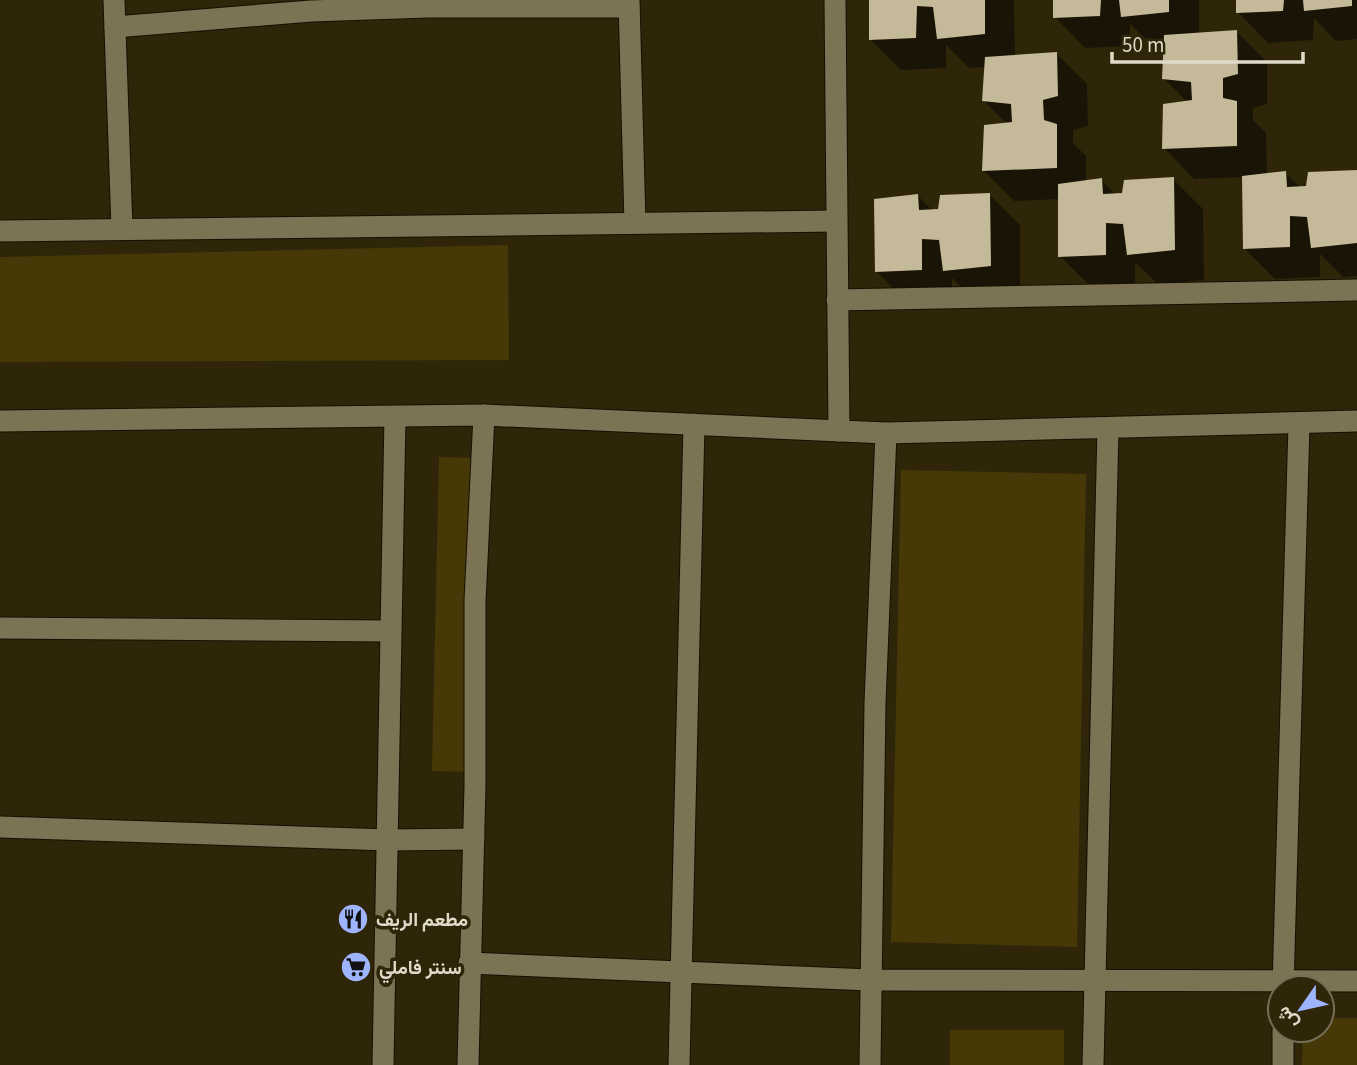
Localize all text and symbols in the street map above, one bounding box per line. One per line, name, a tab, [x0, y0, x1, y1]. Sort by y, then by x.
scale bar	[1112, 21, 1303, 65]
text: 50 m	[1122, 30, 1164, 60]
restaurant icon: مطعم الريف	[336, 902, 370, 936]
place label: مطعم الريف	[376, 907, 468, 934]
supermarket icon: سنتر فاملي	[339, 950, 373, 984]
place label: سنتر فاملي	[379, 955, 462, 984]
north arrow	[1266, 974, 1336, 1044]
text: ش	[1270, 1001, 1306, 1035]

